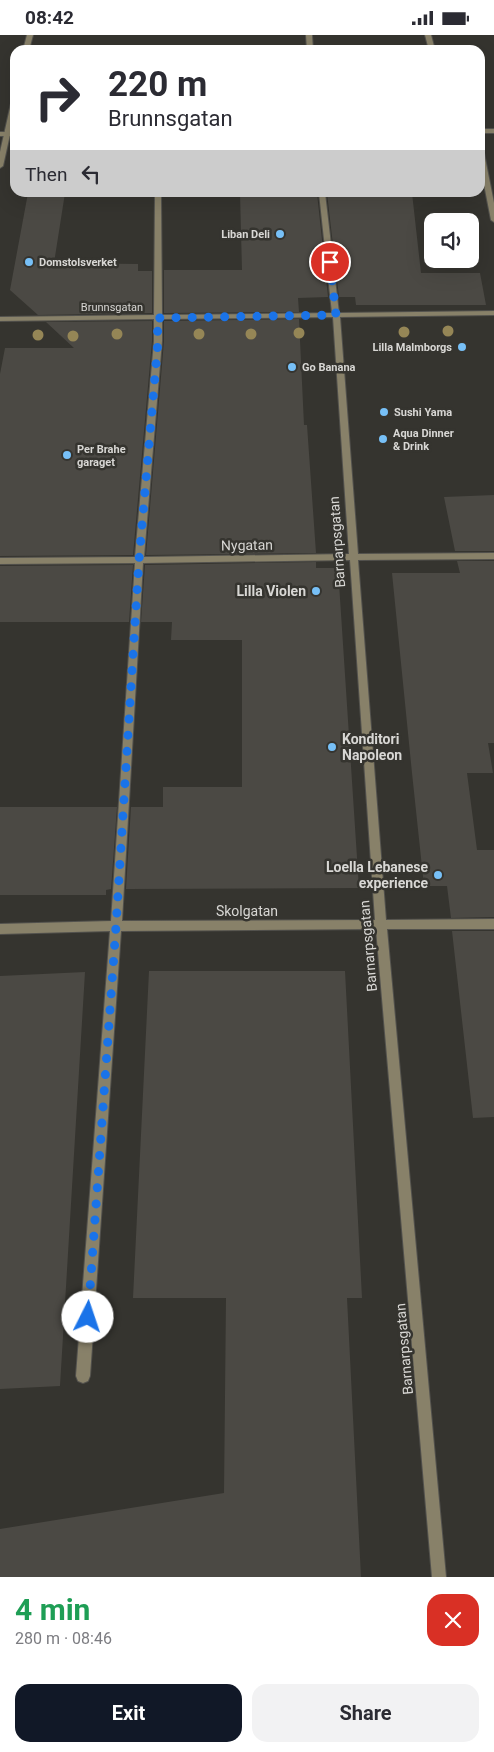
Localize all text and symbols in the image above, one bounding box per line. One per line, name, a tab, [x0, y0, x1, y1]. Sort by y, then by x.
text: 08:42	[25, 6, 74, 29]
text: 220 m	[108, 64, 207, 105]
icon: right	[25, 65, 90, 130]
text: Brunnsgatan	[108, 106, 233, 131]
icon: left	[77, 160, 105, 188]
text: Then	[25, 163, 67, 186]
map controls	[424, 213, 479, 268]
button: sound	[424, 213, 479, 268]
place label: Liban Deli	[221, 228, 270, 241]
marker: Liban Deli	[274, 228, 286, 240]
pin	[309, 241, 351, 283]
icon: arrive	[316, 248, 344, 276]
marker: Domstolsverket	[23, 256, 35, 268]
place label: Domstolsverket	[39, 256, 117, 269]
street label: Brunnsgatan	[81, 301, 143, 314]
place label: Lilla Malmborgs	[372, 341, 452, 354]
marker: Lilla Malmborgs	[456, 341, 468, 353]
marker: Go Banana	[286, 361, 298, 373]
place label: Go Banana	[302, 361, 356, 374]
marker: Sushi Yama	[378, 406, 390, 418]
place label: Sushi Yama	[394, 406, 452, 419]
place label: Aqua Dinner & Drink	[393, 427, 454, 453]
marker: Aqua Dinner & Drink	[377, 433, 389, 445]
place label: Per Brahe garaget	[77, 443, 126, 469]
marker: Per Brahe garaget	[61, 449, 73, 461]
street label: Barnarpsgatan	[326, 496, 348, 588]
street label: Nygatan	[221, 537, 273, 553]
place label: Lilla Violen	[236, 583, 306, 599]
marker: Lilla Violen	[310, 585, 322, 597]
place label: Konditori Napoleon	[342, 731, 402, 763]
marker: Konditori Napoleon	[326, 741, 338, 753]
place label: Loella Lebanese experience	[326, 859, 428, 891]
marker: Loella Lebanese experience	[432, 869, 444, 881]
street label: Barnarpsgatan	[356, 900, 380, 992]
street label: Skolgatan	[216, 903, 278, 919]
position arrow	[61, 1290, 113, 1342]
street label: Barnarpsgatan	[392, 1303, 416, 1395]
text: 4 min	[15, 1592, 90, 1627]
button: close	[427, 1594, 479, 1646]
text: 280 m · 08:46	[15, 1629, 112, 1648]
button: Exit	[15, 1684, 242, 1742]
button: Share	[252, 1684, 479, 1742]

